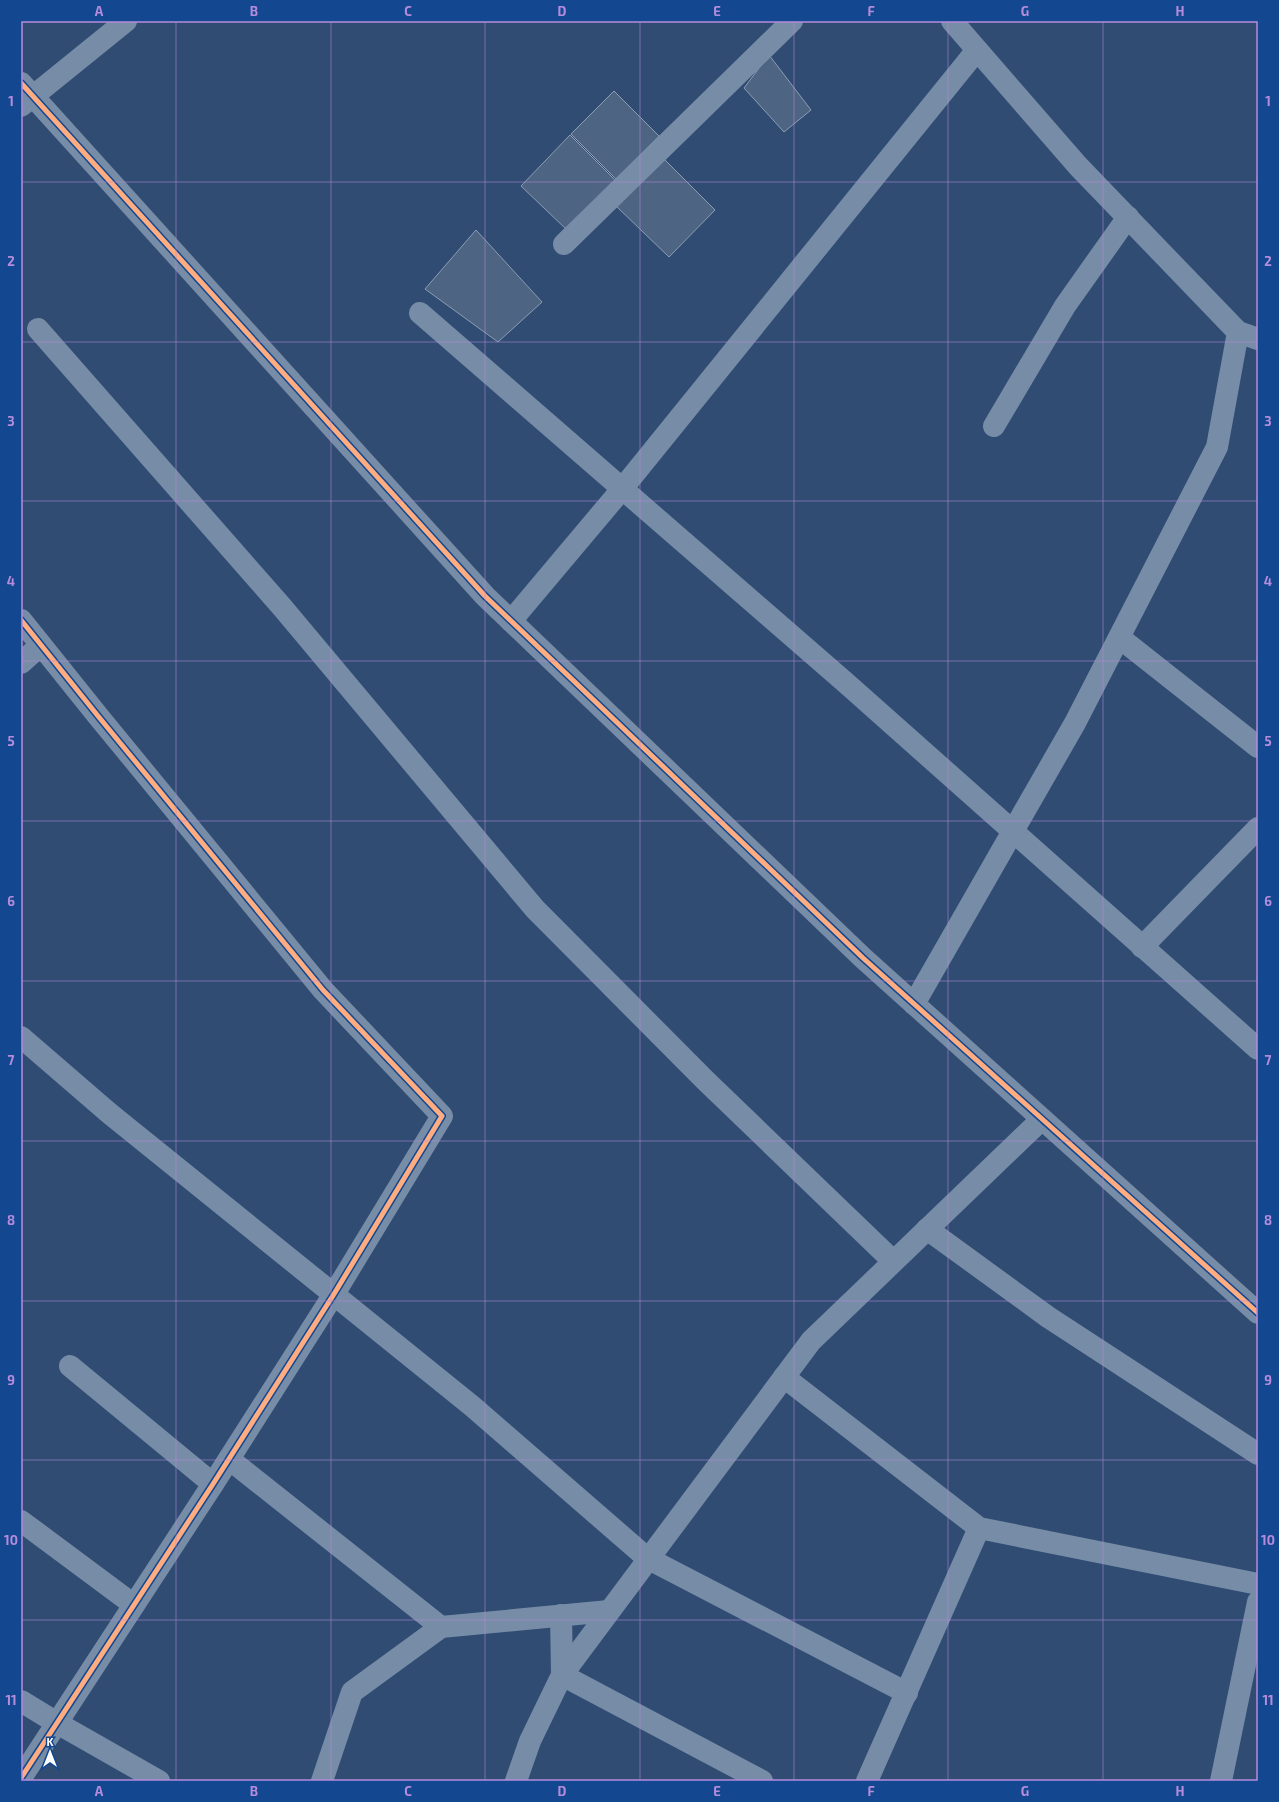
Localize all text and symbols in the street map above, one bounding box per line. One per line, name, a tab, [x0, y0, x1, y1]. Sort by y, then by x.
text: A	[95, 3, 104, 19]
text: B	[250, 3, 258, 19]
text: C	[404, 3, 412, 19]
text: D	[558, 3, 567, 19]
text: E	[713, 3, 721, 19]
text: F	[867, 3, 875, 19]
text: G	[1021, 3, 1029, 19]
text: H	[1176, 3, 1185, 19]
text: 1	[8, 93, 14, 109]
text: 1	[1265, 93, 1271, 109]
text: 2	[7, 253, 15, 269]
text: 2	[1264, 253, 1272, 269]
text: 3	[7, 413, 15, 429]
text: 3	[1264, 413, 1272, 429]
text: 4	[7, 573, 15, 589]
text: 4	[1264, 573, 1272, 589]
text: 5	[7, 733, 15, 749]
text: 5	[1264, 733, 1272, 749]
text: 6	[7, 893, 15, 909]
text: 6	[1264, 893, 1272, 909]
text: 7	[8, 1052, 15, 1068]
text: 7	[1265, 1052, 1272, 1068]
text: 8	[7, 1212, 15, 1228]
text: 8	[1264, 1212, 1272, 1228]
text: 9	[7, 1372, 15, 1388]
text: 9	[1264, 1372, 1272, 1388]
text: 10	[4, 1532, 18, 1548]
text: 10	[1261, 1532, 1275, 1548]
text: 11	[5, 1692, 17, 1708]
text: 11	[1262, 1692, 1274, 1708]
north arrow	[30, 1732, 70, 1772]
text: K	[47, 1735, 54, 1748]
text: A	[95, 1783, 104, 1799]
text: B	[250, 1783, 258, 1799]
text: C	[404, 1783, 412, 1799]
text: D	[558, 1783, 567, 1799]
text: E	[713, 1783, 721, 1799]
text: F	[867, 1783, 875, 1799]
text: G	[1021, 1783, 1029, 1799]
text: H	[1176, 1783, 1185, 1799]

